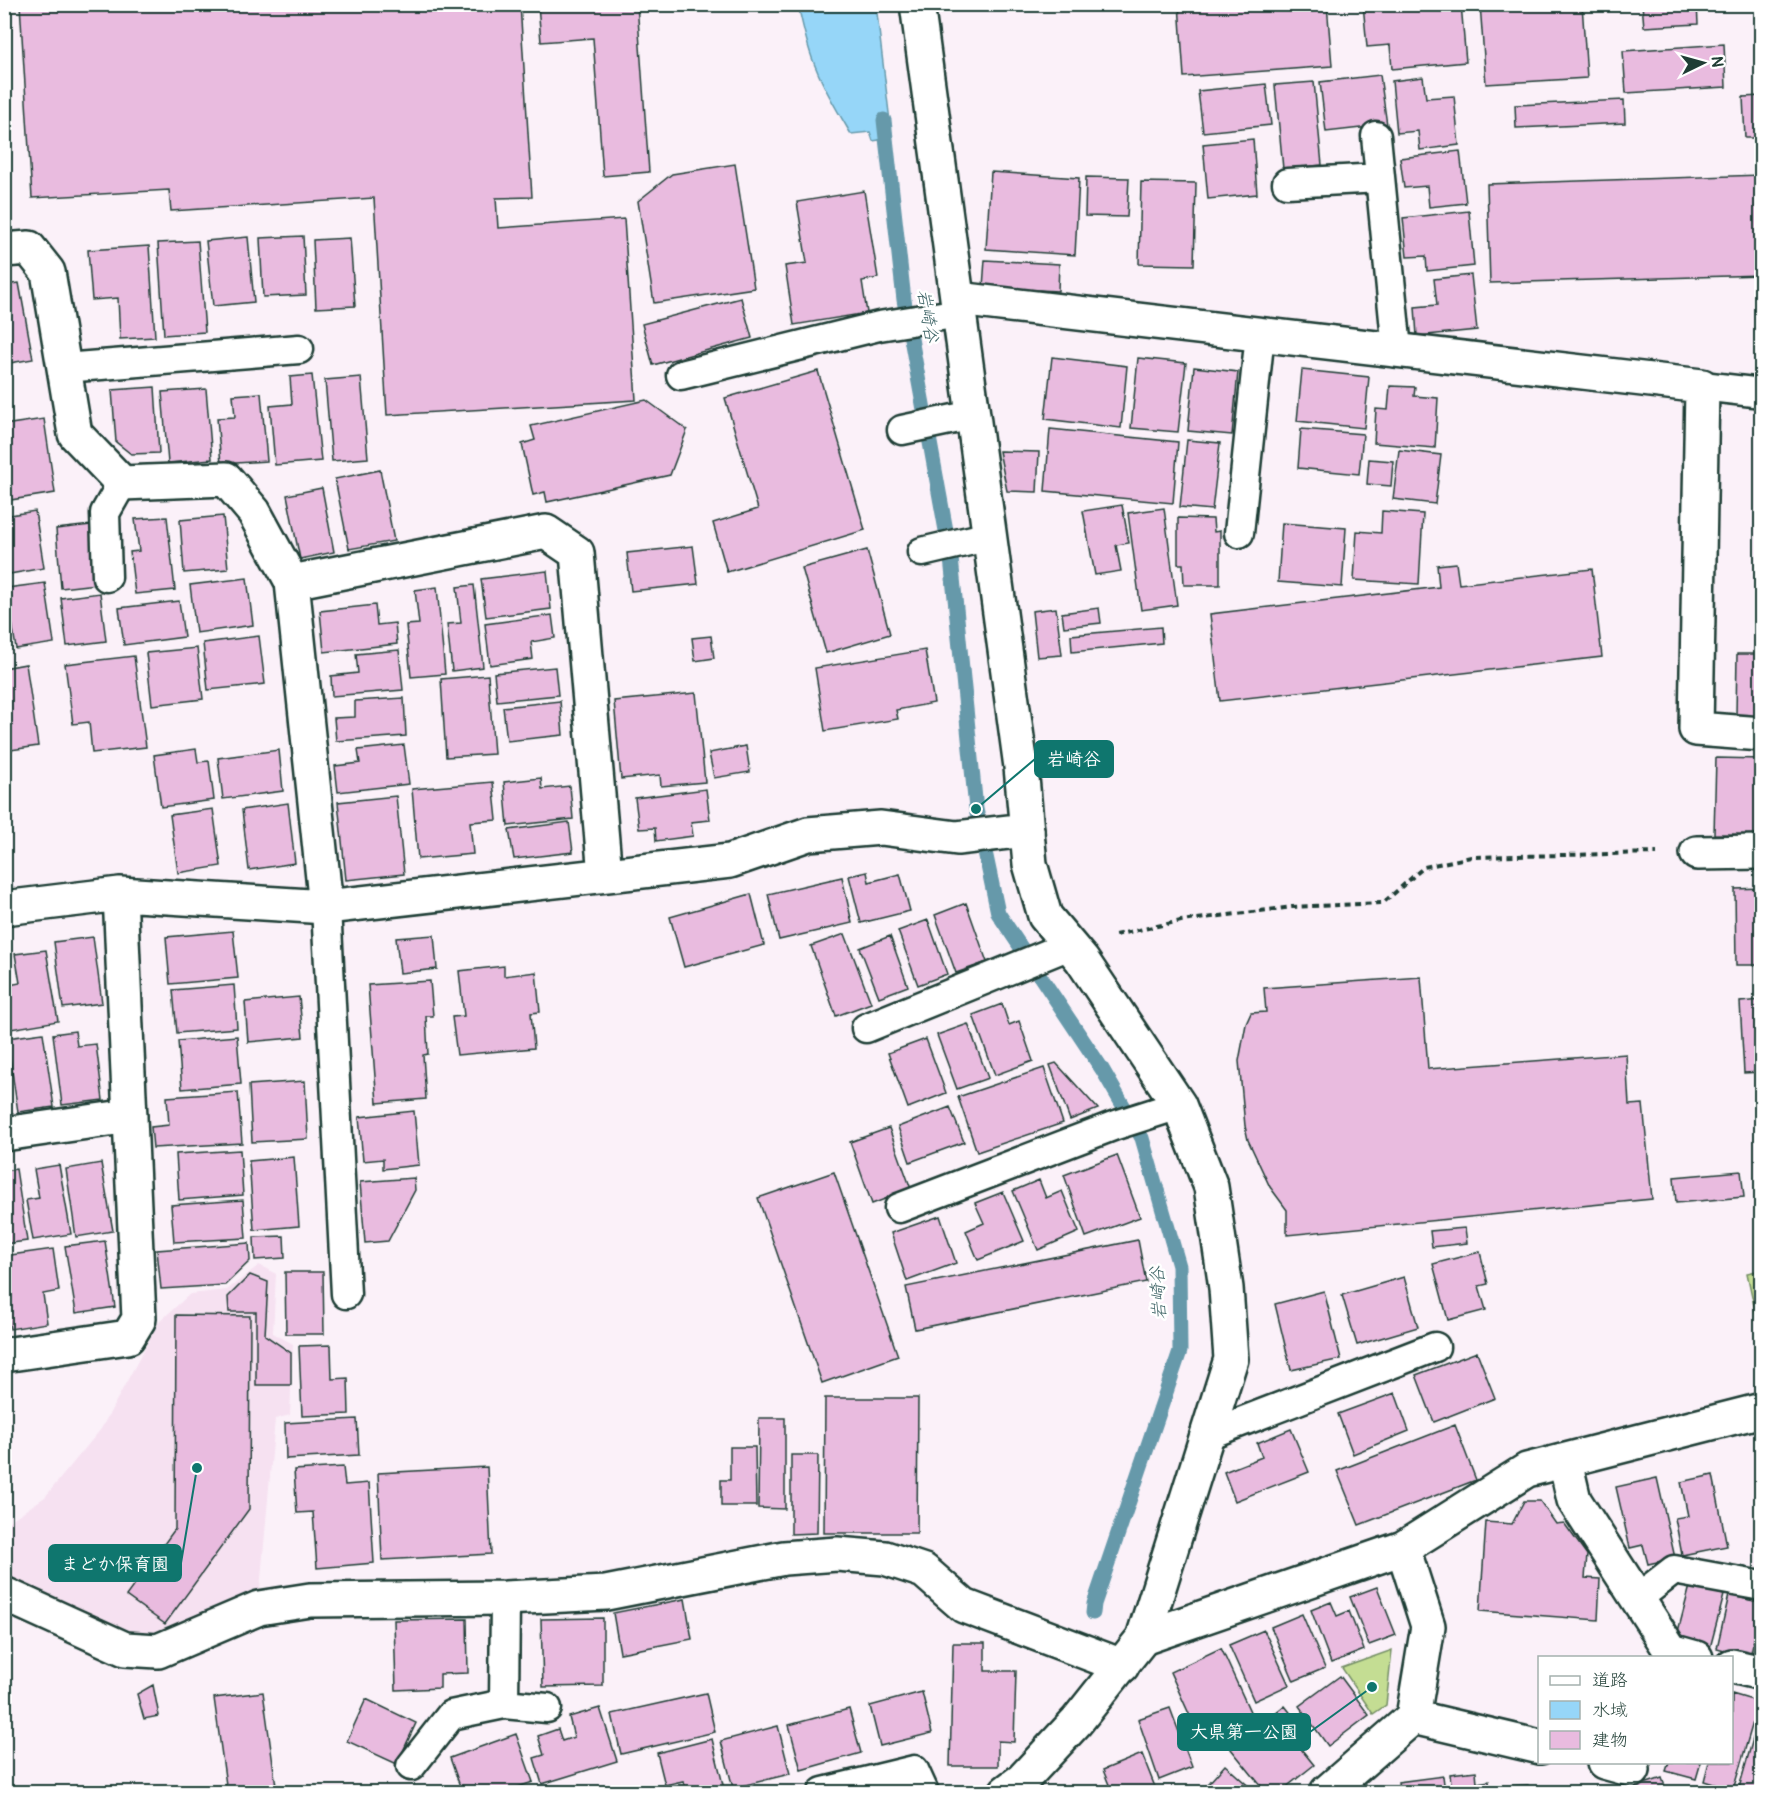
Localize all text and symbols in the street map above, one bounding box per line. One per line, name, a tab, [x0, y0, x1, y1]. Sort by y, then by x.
north arrow	[1673, 33, 1733, 93]
text: N	[1707, 56, 1727, 68]
water label: 岩崎谷	[912, 288, 943, 346]
callout: 岩崎谷	[1035, 741, 1113, 777]
text: 岩崎谷	[1047, 748, 1101, 771]
water label: 岩崎谷	[1146, 1264, 1171, 1321]
callout: まどか保育園	[49, 1545, 181, 1581]
text: まどか保育園	[61, 1553, 169, 1576]
legend	[1538, 1656, 1733, 1764]
text: 道路	[1592, 1669, 1628, 1692]
text: 水域	[1592, 1699, 1628, 1722]
callout: 大県第一公園	[1178, 1714, 1310, 1750]
text: 大県第一公園	[1190, 1721, 1298, 1744]
text: 建物	[1592, 1729, 1628, 1752]

